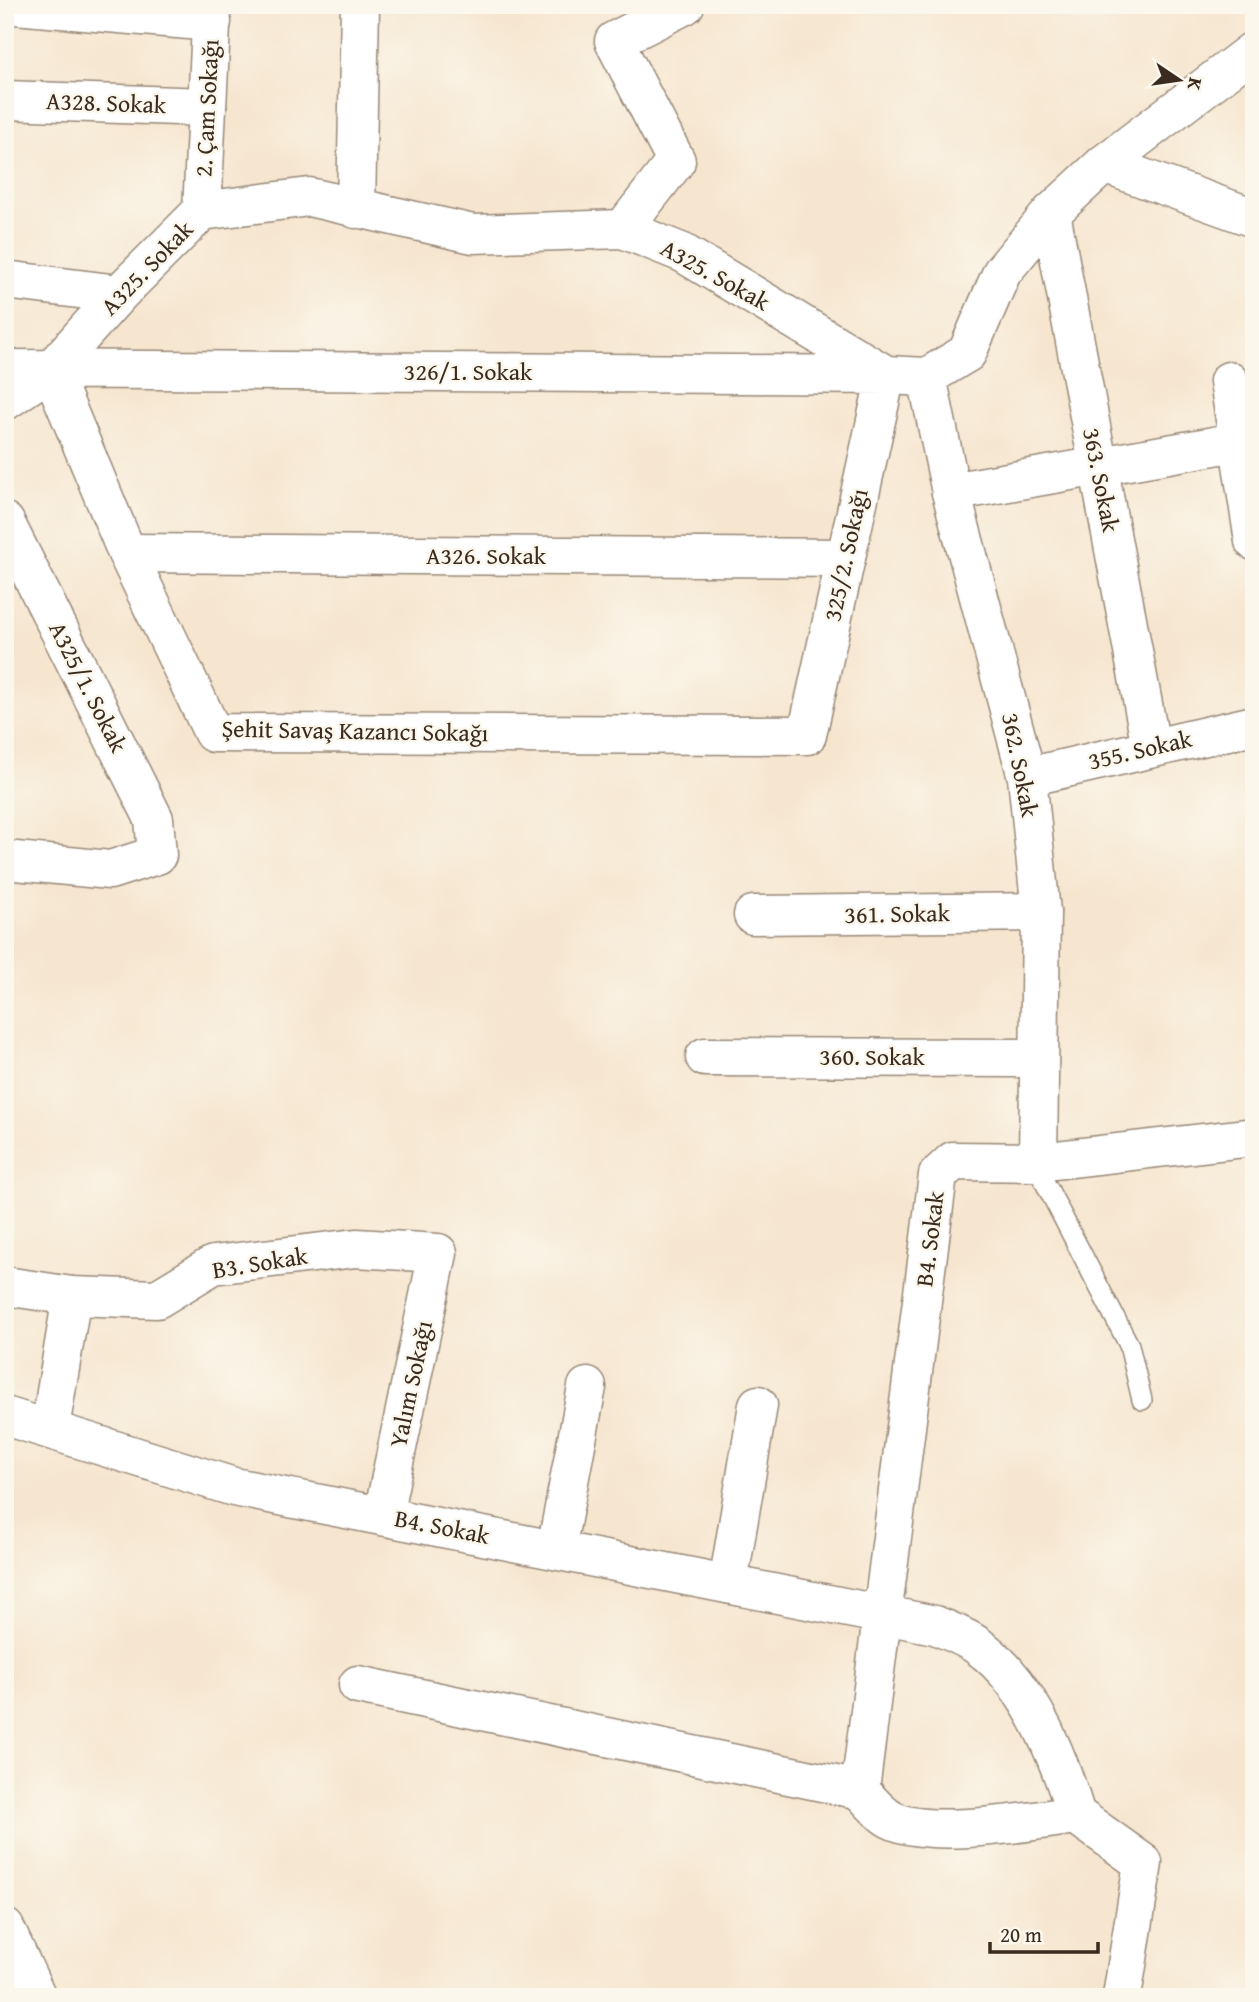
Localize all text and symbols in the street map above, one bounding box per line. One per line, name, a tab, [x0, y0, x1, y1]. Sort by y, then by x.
street label: 2. Çam Sokağı	[185, 38, 228, 178]
north arrow	[1144, 46, 1214, 116]
text: K	[1181, 75, 1211, 93]
street label: A328. Sokak	[45, 83, 167, 122]
street label: A325. Sokak	[92, 212, 201, 323]
street label: A325. Sokak	[654, 230, 777, 319]
street label: 326/1. Sokak	[404, 354, 533, 389]
street label: 363. Sokak	[1074, 425, 1129, 536]
street label: 325/2. Sokağı	[814, 485, 877, 624]
street label: A326. Sokak	[426, 538, 547, 573]
street label: A325/1. Sokak	[40, 615, 137, 759]
street label: 362. Sokak	[993, 710, 1048, 821]
street label: Şehit Savaş Kazancı Sokağı	[221, 711, 489, 750]
street label: 355. Sokak	[1085, 720, 1196, 778]
street label: 361. Sokak	[844, 895, 951, 932]
street label: 360. Sokak	[819, 1039, 926, 1074]
street label: B4. Sokak	[906, 1188, 953, 1289]
street label: B3. Sokak	[210, 1238, 311, 1287]
street label: Yalım Sokağı	[380, 1317, 441, 1451]
street label: B4. Sokak	[392, 1500, 493, 1553]
scale bar	[990, 1911, 1098, 1955]
text: 20 m	[1000, 1919, 1042, 1950]

